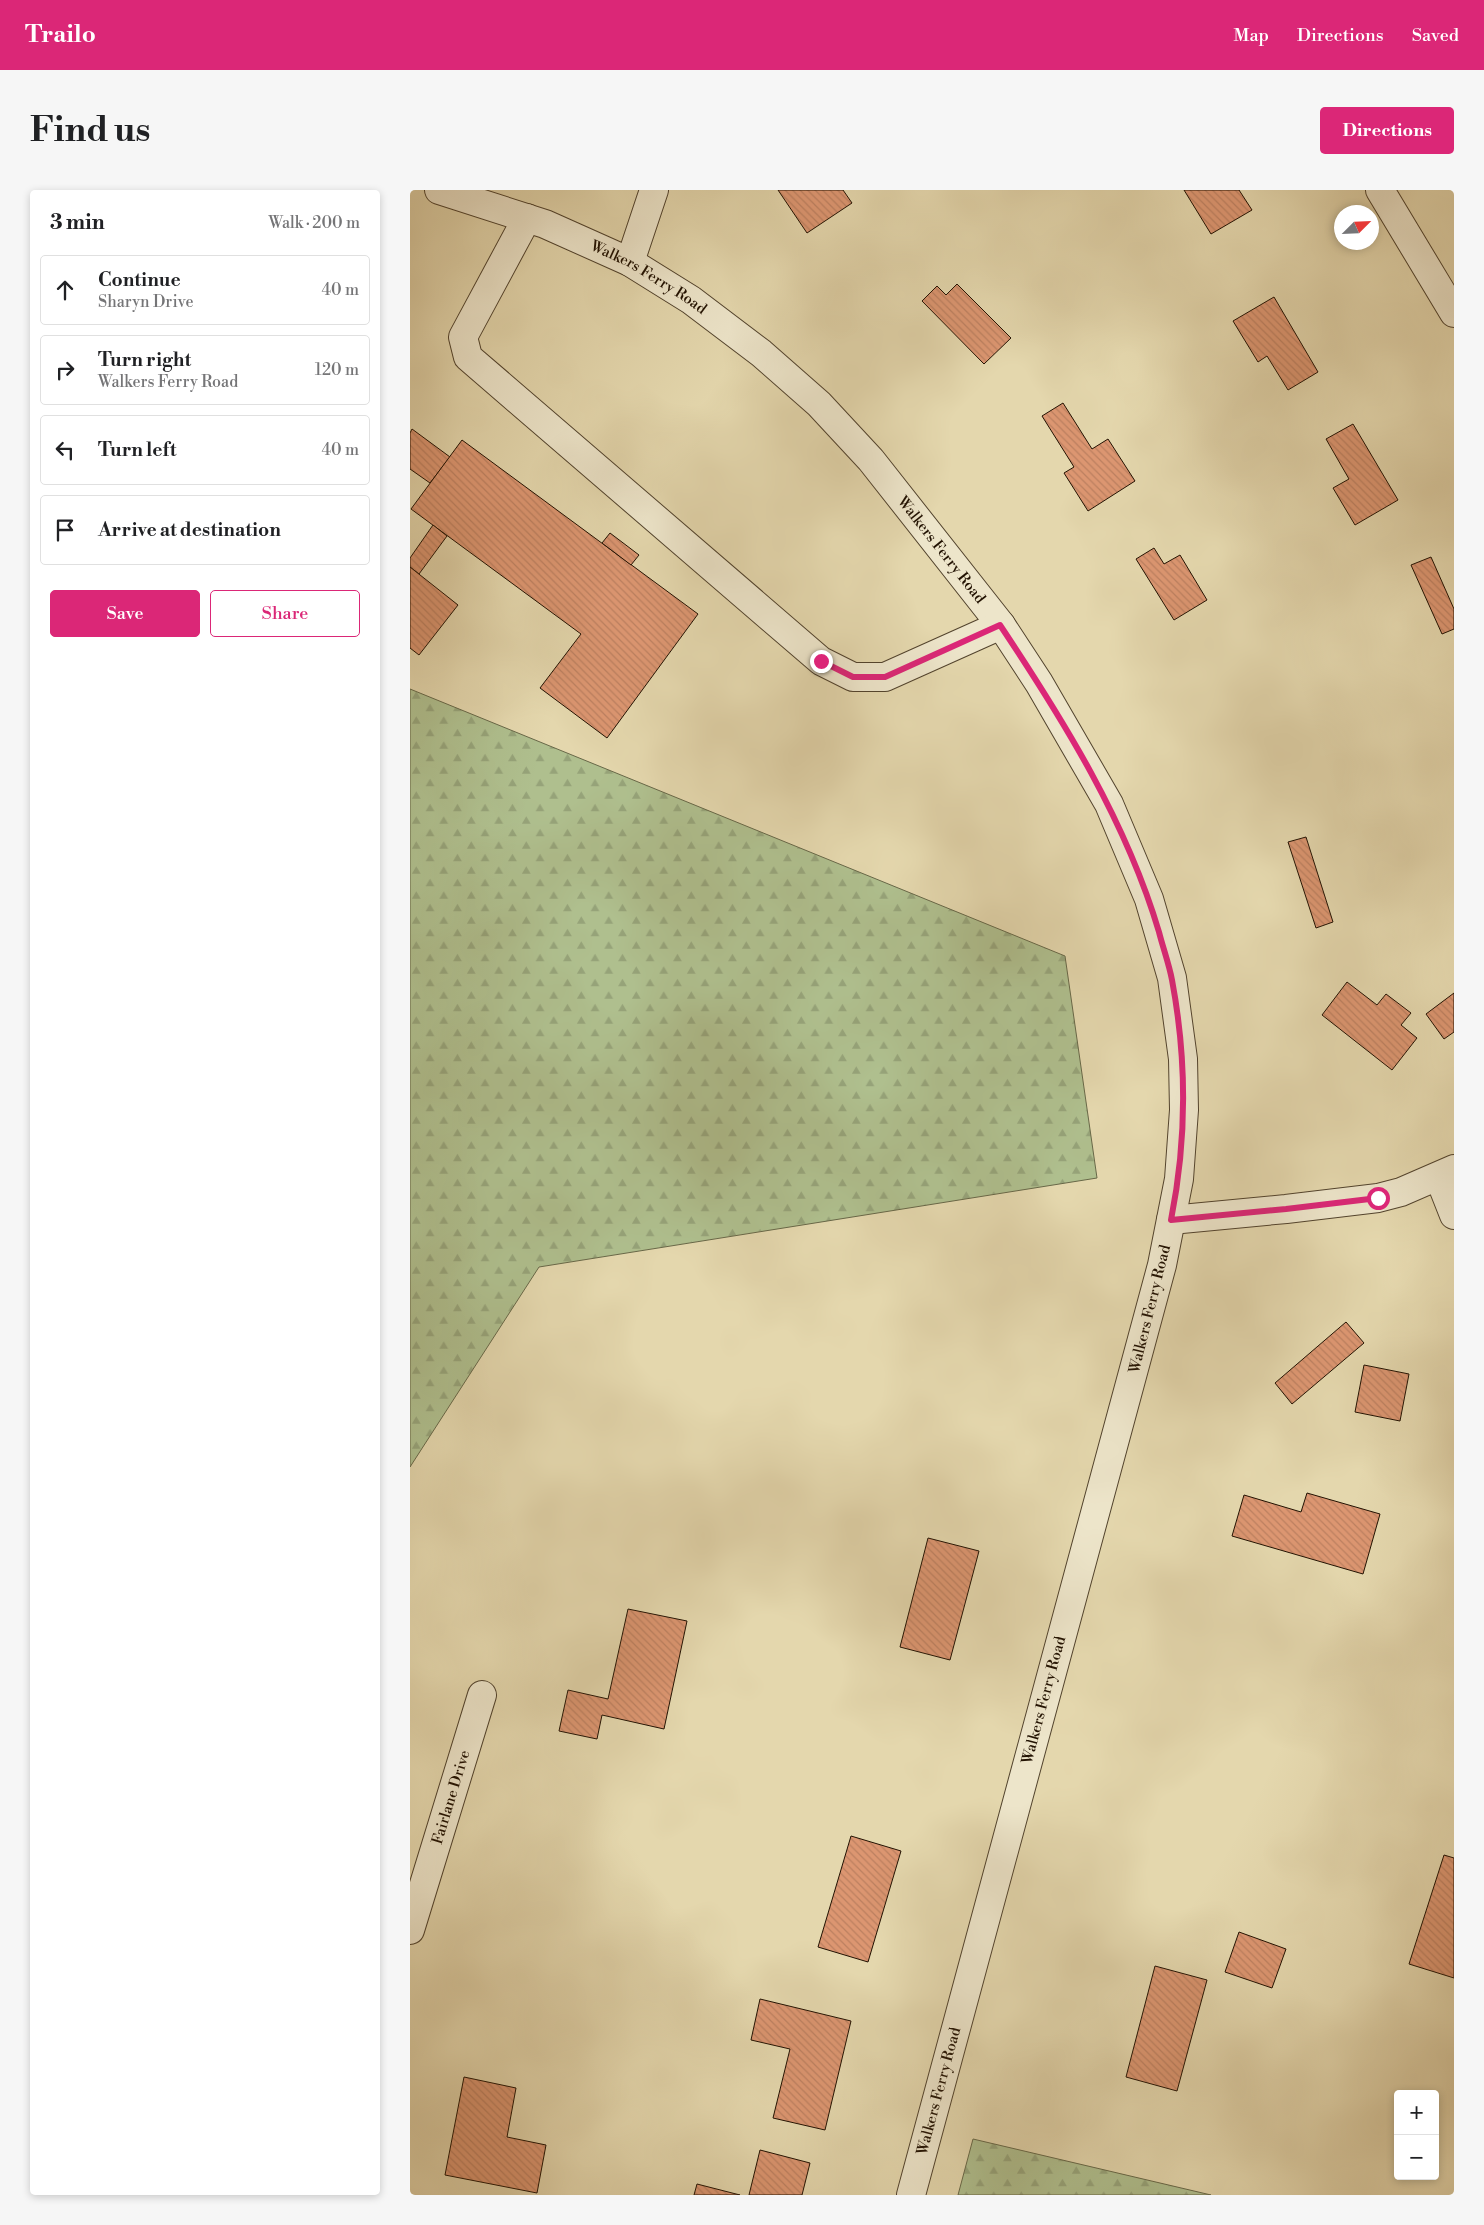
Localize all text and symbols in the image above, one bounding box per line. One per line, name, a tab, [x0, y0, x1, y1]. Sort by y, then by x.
text: Trailo	[25, 20, 96, 50]
text: Map	[1233, 24, 1269, 47]
text: Directions	[1297, 24, 1384, 47]
text: Saved	[1412, 24, 1459, 47]
button: Directions	[1320, 107, 1454, 154]
text: Find us	[30, 109, 150, 152]
north arrow	[1334, 205, 1379, 250]
text: 3 min	[50, 210, 105, 236]
text: Walk · 200 m	[268, 213, 360, 233]
street label: Walkers Ferry Road	[587, 236, 711, 318]
text: Continue	[98, 268, 181, 292]
icon: ahead	[51, 276, 79, 304]
text: 40 m	[322, 280, 359, 300]
text: Sharyn Drive	[98, 292, 194, 312]
text: Turn right	[98, 348, 191, 372]
icon: right	[51, 356, 79, 384]
text: 120 m	[315, 360, 359, 380]
text: Walkers Ferry Road	[98, 372, 238, 392]
icon: left	[51, 436, 79, 464]
text: Turn left	[98, 438, 177, 462]
text: 40 m	[322, 440, 359, 460]
street label: Walkers Ferry Road	[893, 491, 990, 608]
icon: arrive	[51, 516, 79, 544]
text: Arrive at destination	[98, 518, 281, 542]
button: Save	[50, 590, 200, 637]
button: Share	[210, 590, 360, 637]
route end	[810, 650, 833, 673]
route start	[1367, 1187, 1390, 1210]
street label: Walkers Ferry Road	[1125, 1242, 1175, 1376]
street label: Walkers Ferry Road	[1018, 1634, 1070, 1767]
street label: Fairlane Drive	[427, 1748, 474, 1847]
street label: Walkers Ferry Road	[913, 2025, 965, 2158]
map controls	[1394, 2090, 1439, 2180]
button: +	[1394, 2090, 1439, 2135]
button: −	[1394, 2135, 1439, 2180]

